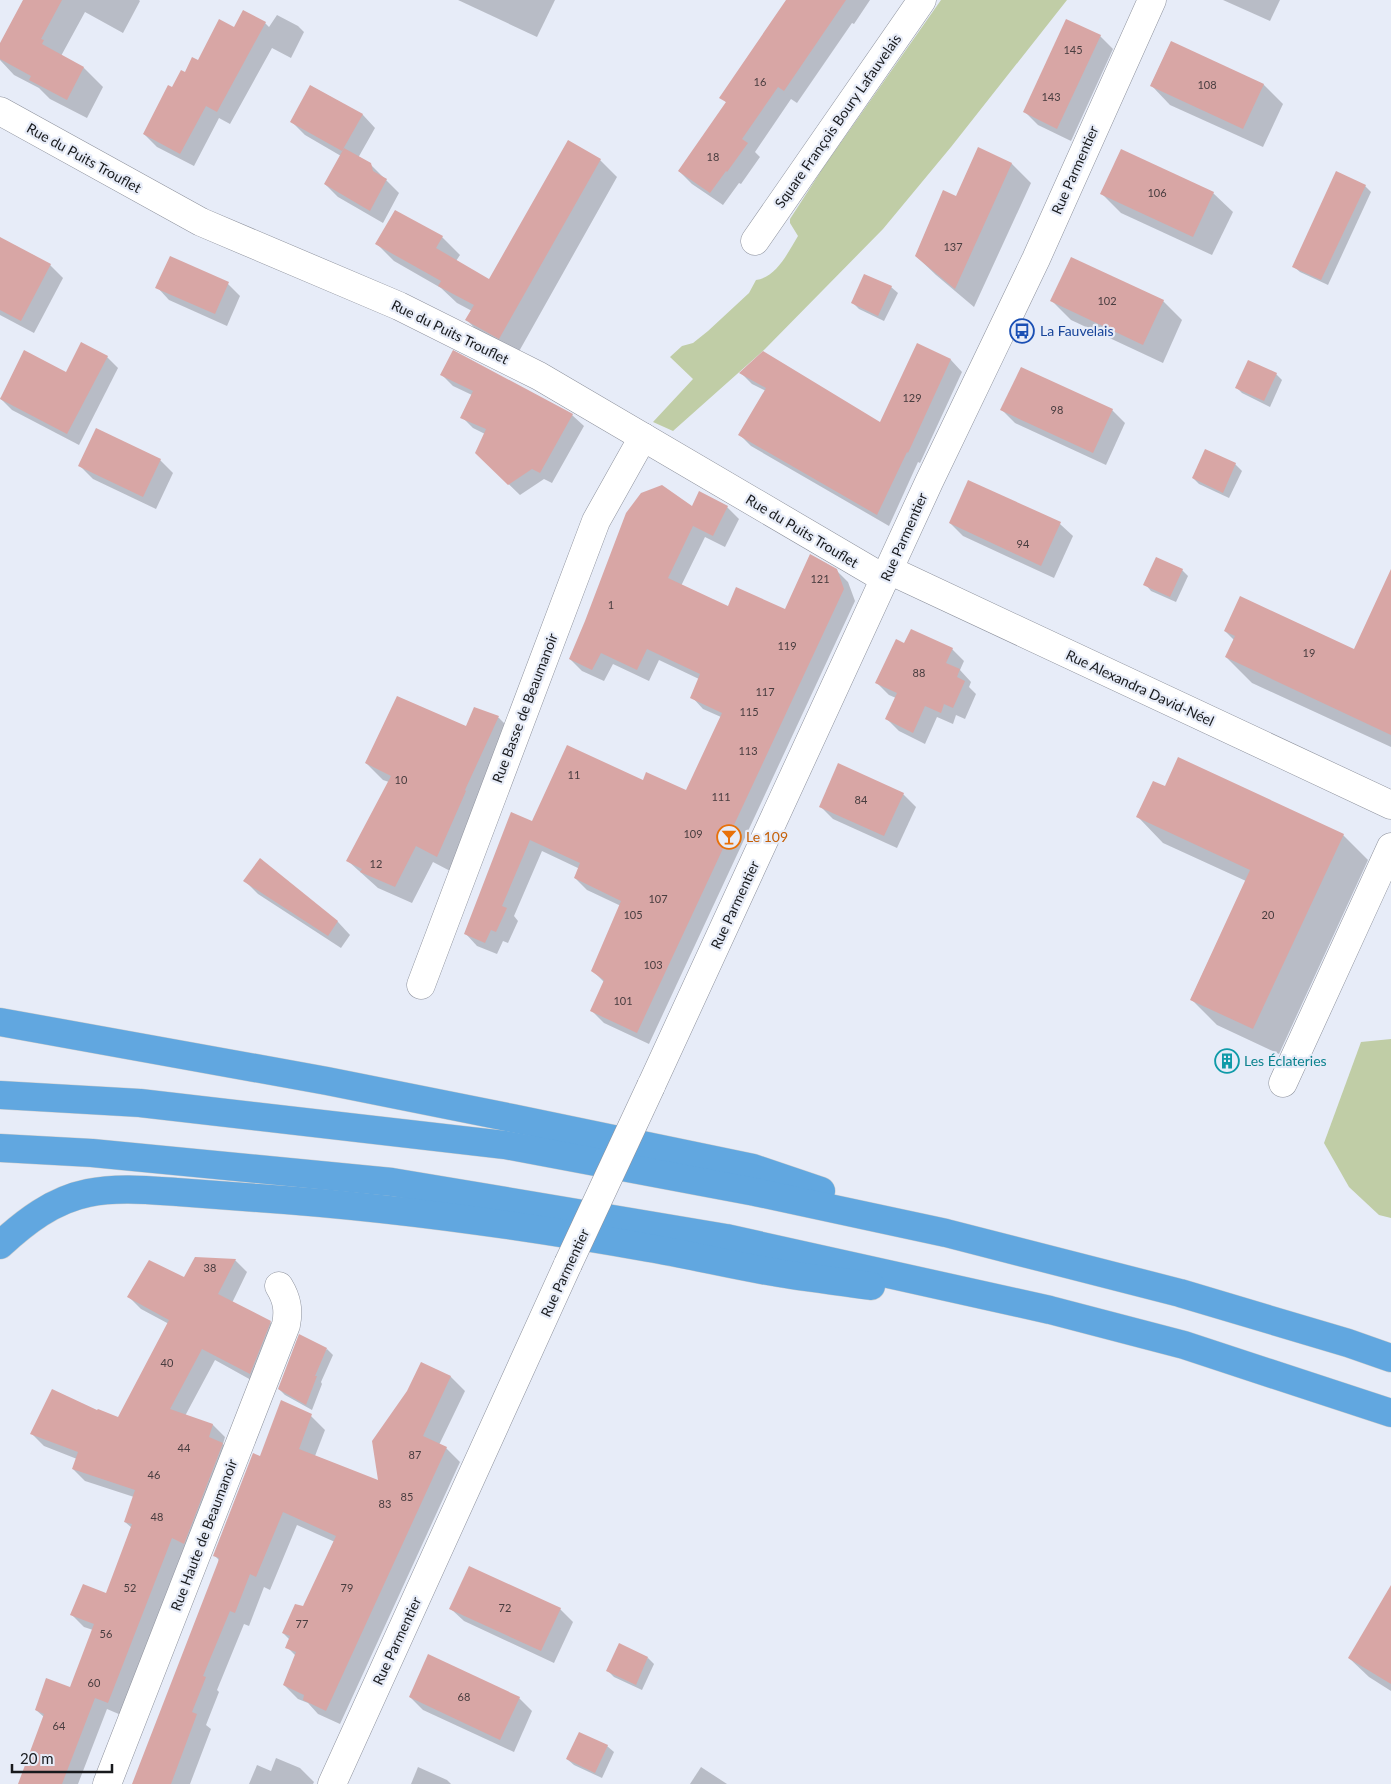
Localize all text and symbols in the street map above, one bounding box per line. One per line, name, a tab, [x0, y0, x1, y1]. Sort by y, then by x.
street label: Square François Boury Lafauvelais	[771, 30, 904, 211]
house number: 145	[1063, 43, 1083, 56]
house number: 16	[754, 75, 766, 88]
house number: 108	[1197, 78, 1217, 91]
house number: 143	[1041, 90, 1061, 103]
street label: Rue du Puits Trouflet	[24, 119, 144, 196]
street label: Rue Parmentier	[1047, 123, 1102, 217]
house number: 18	[707, 150, 719, 163]
house number: 106	[1147, 186, 1167, 199]
house number: 137	[943, 240, 963, 253]
house number: 102	[1097, 294, 1117, 307]
street label: Rue du Puits Trouflet	[389, 296, 512, 367]
bus stop icon: La Fauvelais	[1009, 318, 1035, 344]
place label: La Fauvelais	[1040, 322, 1114, 339]
house number: 129	[902, 391, 922, 404]
house number: 98	[1051, 403, 1063, 416]
street label: Rue du Puits Trouflet	[743, 490, 862, 571]
street label: Rue Parmentier	[876, 490, 931, 584]
house number: 94	[1017, 537, 1030, 550]
house number: 121	[810, 572, 830, 585]
house number: 1	[608, 598, 614, 611]
street label: Rue Basse de Beaumanoir	[488, 631, 561, 785]
house number: 119	[777, 639, 797, 652]
street label: Rue Alexandra David-Néel	[1063, 646, 1217, 729]
house number: 19	[1303, 646, 1315, 659]
house number: 88	[913, 666, 925, 679]
house number: 117	[755, 685, 775, 698]
house number: 115	[739, 705, 759, 718]
house number: 113	[738, 744, 758, 757]
house number: 11	[568, 768, 580, 781]
house number: 10	[395, 773, 408, 786]
house number: 111	[711, 790, 731, 803]
house number: 84	[855, 793, 868, 806]
bar icon: Le 109	[716, 824, 742, 850]
house number: 109	[683, 827, 703, 840]
place label: Le 109	[746, 828, 788, 845]
house number: 12	[370, 857, 382, 870]
street label: Rue Parmentier	[707, 858, 762, 952]
house number: 107	[648, 892, 668, 905]
house number: 105	[623, 908, 643, 921]
house number: 20	[1262, 908, 1275, 921]
house number: 103	[643, 958, 663, 971]
house number: 101	[613, 994, 633, 1007]
building icon: Les Éclateries	[1214, 1048, 1240, 1074]
place label: Les Éclateries	[1244, 1052, 1327, 1069]
street label: Rue Parmentier	[537, 1226, 592, 1320]
house number: 38	[204, 1261, 216, 1274]
house number: 40	[161, 1356, 174, 1369]
house number: 44	[178, 1441, 191, 1454]
house number: 87	[409, 1448, 421, 1461]
street label: Rue Haute de Beaumanoir	[167, 1457, 240, 1613]
house number: 46	[148, 1468, 160, 1481]
house number: 85	[401, 1490, 413, 1503]
house number: 83	[379, 1497, 391, 1510]
house number: 48	[151, 1510, 163, 1523]
house number: 52	[124, 1581, 136, 1594]
house number: 79	[341, 1581, 353, 1594]
street label: Rue Parmentier	[369, 1594, 424, 1688]
house number: 72	[499, 1601, 511, 1614]
house number: 77	[296, 1617, 308, 1630]
house number: 56	[100, 1627, 112, 1640]
house number: 60	[88, 1676, 101, 1689]
house number: 68	[458, 1690, 470, 1703]
house number: 64	[53, 1719, 66, 1732]
scale bar	[12, 1742, 112, 1774]
text: 20 m	[20, 1749, 54, 1767]

